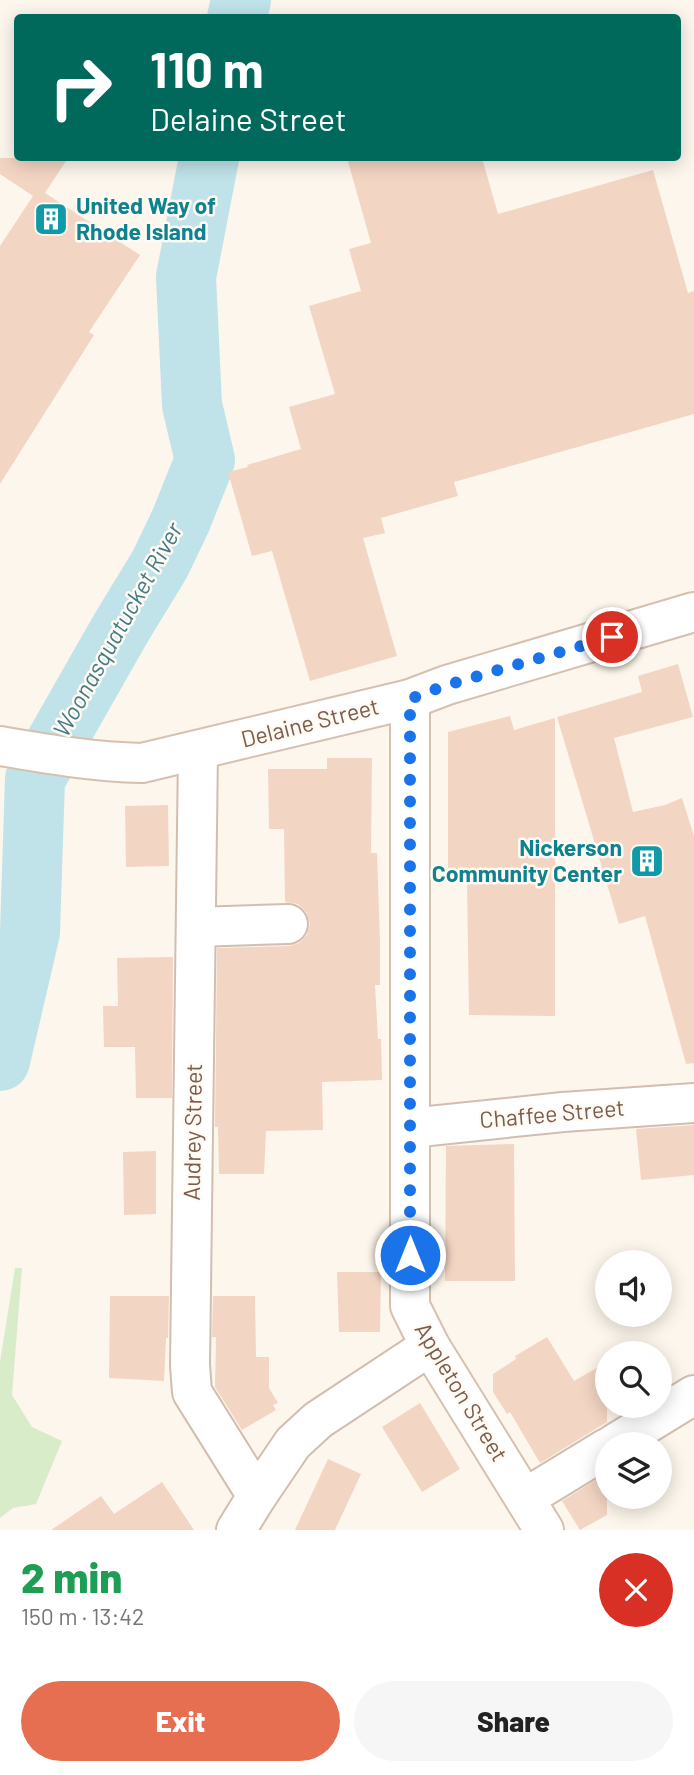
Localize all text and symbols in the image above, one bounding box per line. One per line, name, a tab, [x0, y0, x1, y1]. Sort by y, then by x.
text: 110 m	[150, 39, 264, 98]
icon: right	[35, 42, 126, 133]
text: Delaine Street	[150, 99, 347, 137]
place label: United Way of Rhode Island	[76, 191, 216, 245]
building icon: United Way of Rhode Island	[32, 200, 70, 238]
water label: Woonasquatucket River	[46, 516, 188, 741]
pin	[582, 607, 642, 667]
icon: arrive	[593, 618, 631, 656]
street label: Delaine Street	[238, 691, 382, 753]
place label: Nickerson Community Center	[432, 833, 622, 887]
building icon: Nickerson Community Center	[628, 842, 666, 880]
street label: Audrey Street	[177, 1063, 207, 1201]
street label: Chaffee Street	[478, 1093, 625, 1133]
position arrow	[373, 1218, 447, 1292]
map controls	[595, 1250, 672, 1509]
button: sound	[595, 1250, 672, 1327]
street label: Appleton Street	[409, 1317, 514, 1466]
button: search	[595, 1341, 672, 1418]
button: layers	[595, 1432, 672, 1509]
text: 2 min	[21, 1551, 122, 1601]
button: close	[599, 1553, 673, 1627]
text: 150 m · 13:42	[21, 1602, 144, 1630]
button: Exit	[21, 1681, 340, 1761]
button: Share	[354, 1681, 673, 1761]

